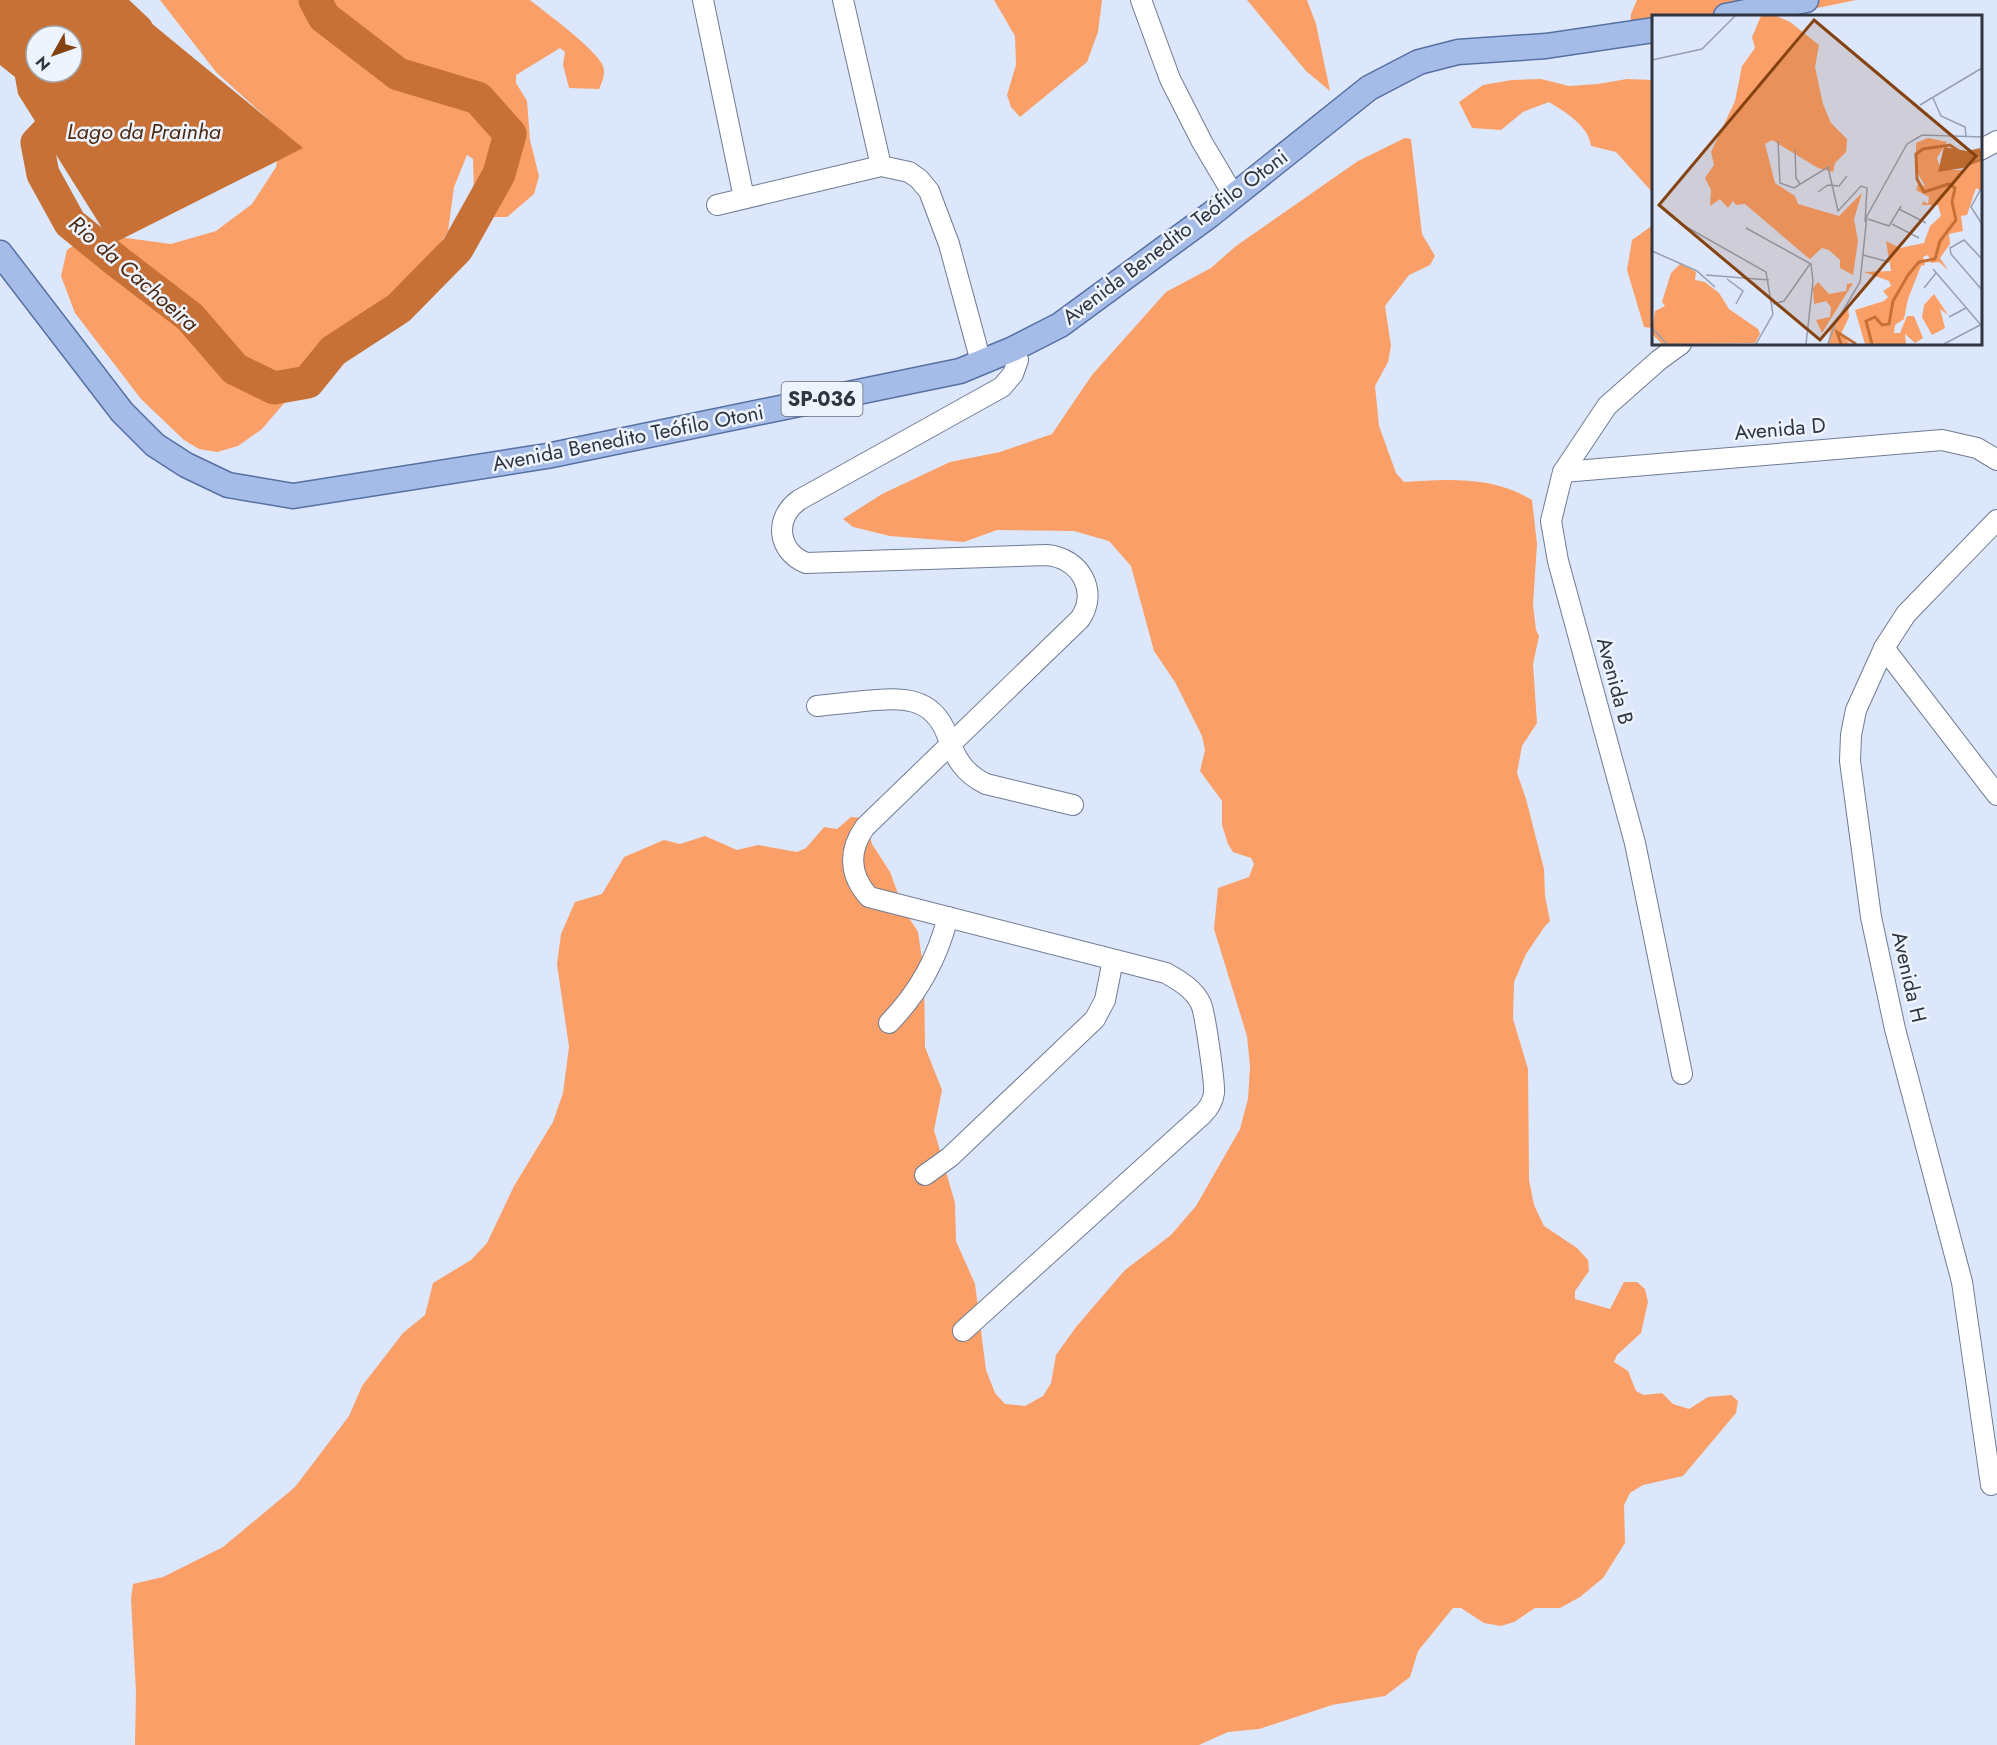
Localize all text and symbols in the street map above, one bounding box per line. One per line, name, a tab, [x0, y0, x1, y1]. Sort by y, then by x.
inset map	[1652, 15, 1982, 345]
north arrow	[24, 24, 84, 84]
text: N	[30, 51, 56, 76]
water label: Lago da Prainha	[67, 115, 221, 147]
street label: Avenida Benedito Teófilo Otoni	[1056, 142, 1294, 332]
water label: Rio da Cachoeira	[62, 208, 206, 338]
road number: SP-036	[782, 382, 862, 416]
street label: Avenida Benedito Teófilo Otoni	[490, 397, 766, 479]
street label: Avenida D	[1733, 410, 1827, 448]
street label: Avenida B	[1589, 634, 1641, 728]
street label: Avenida H	[1884, 929, 1934, 1025]

